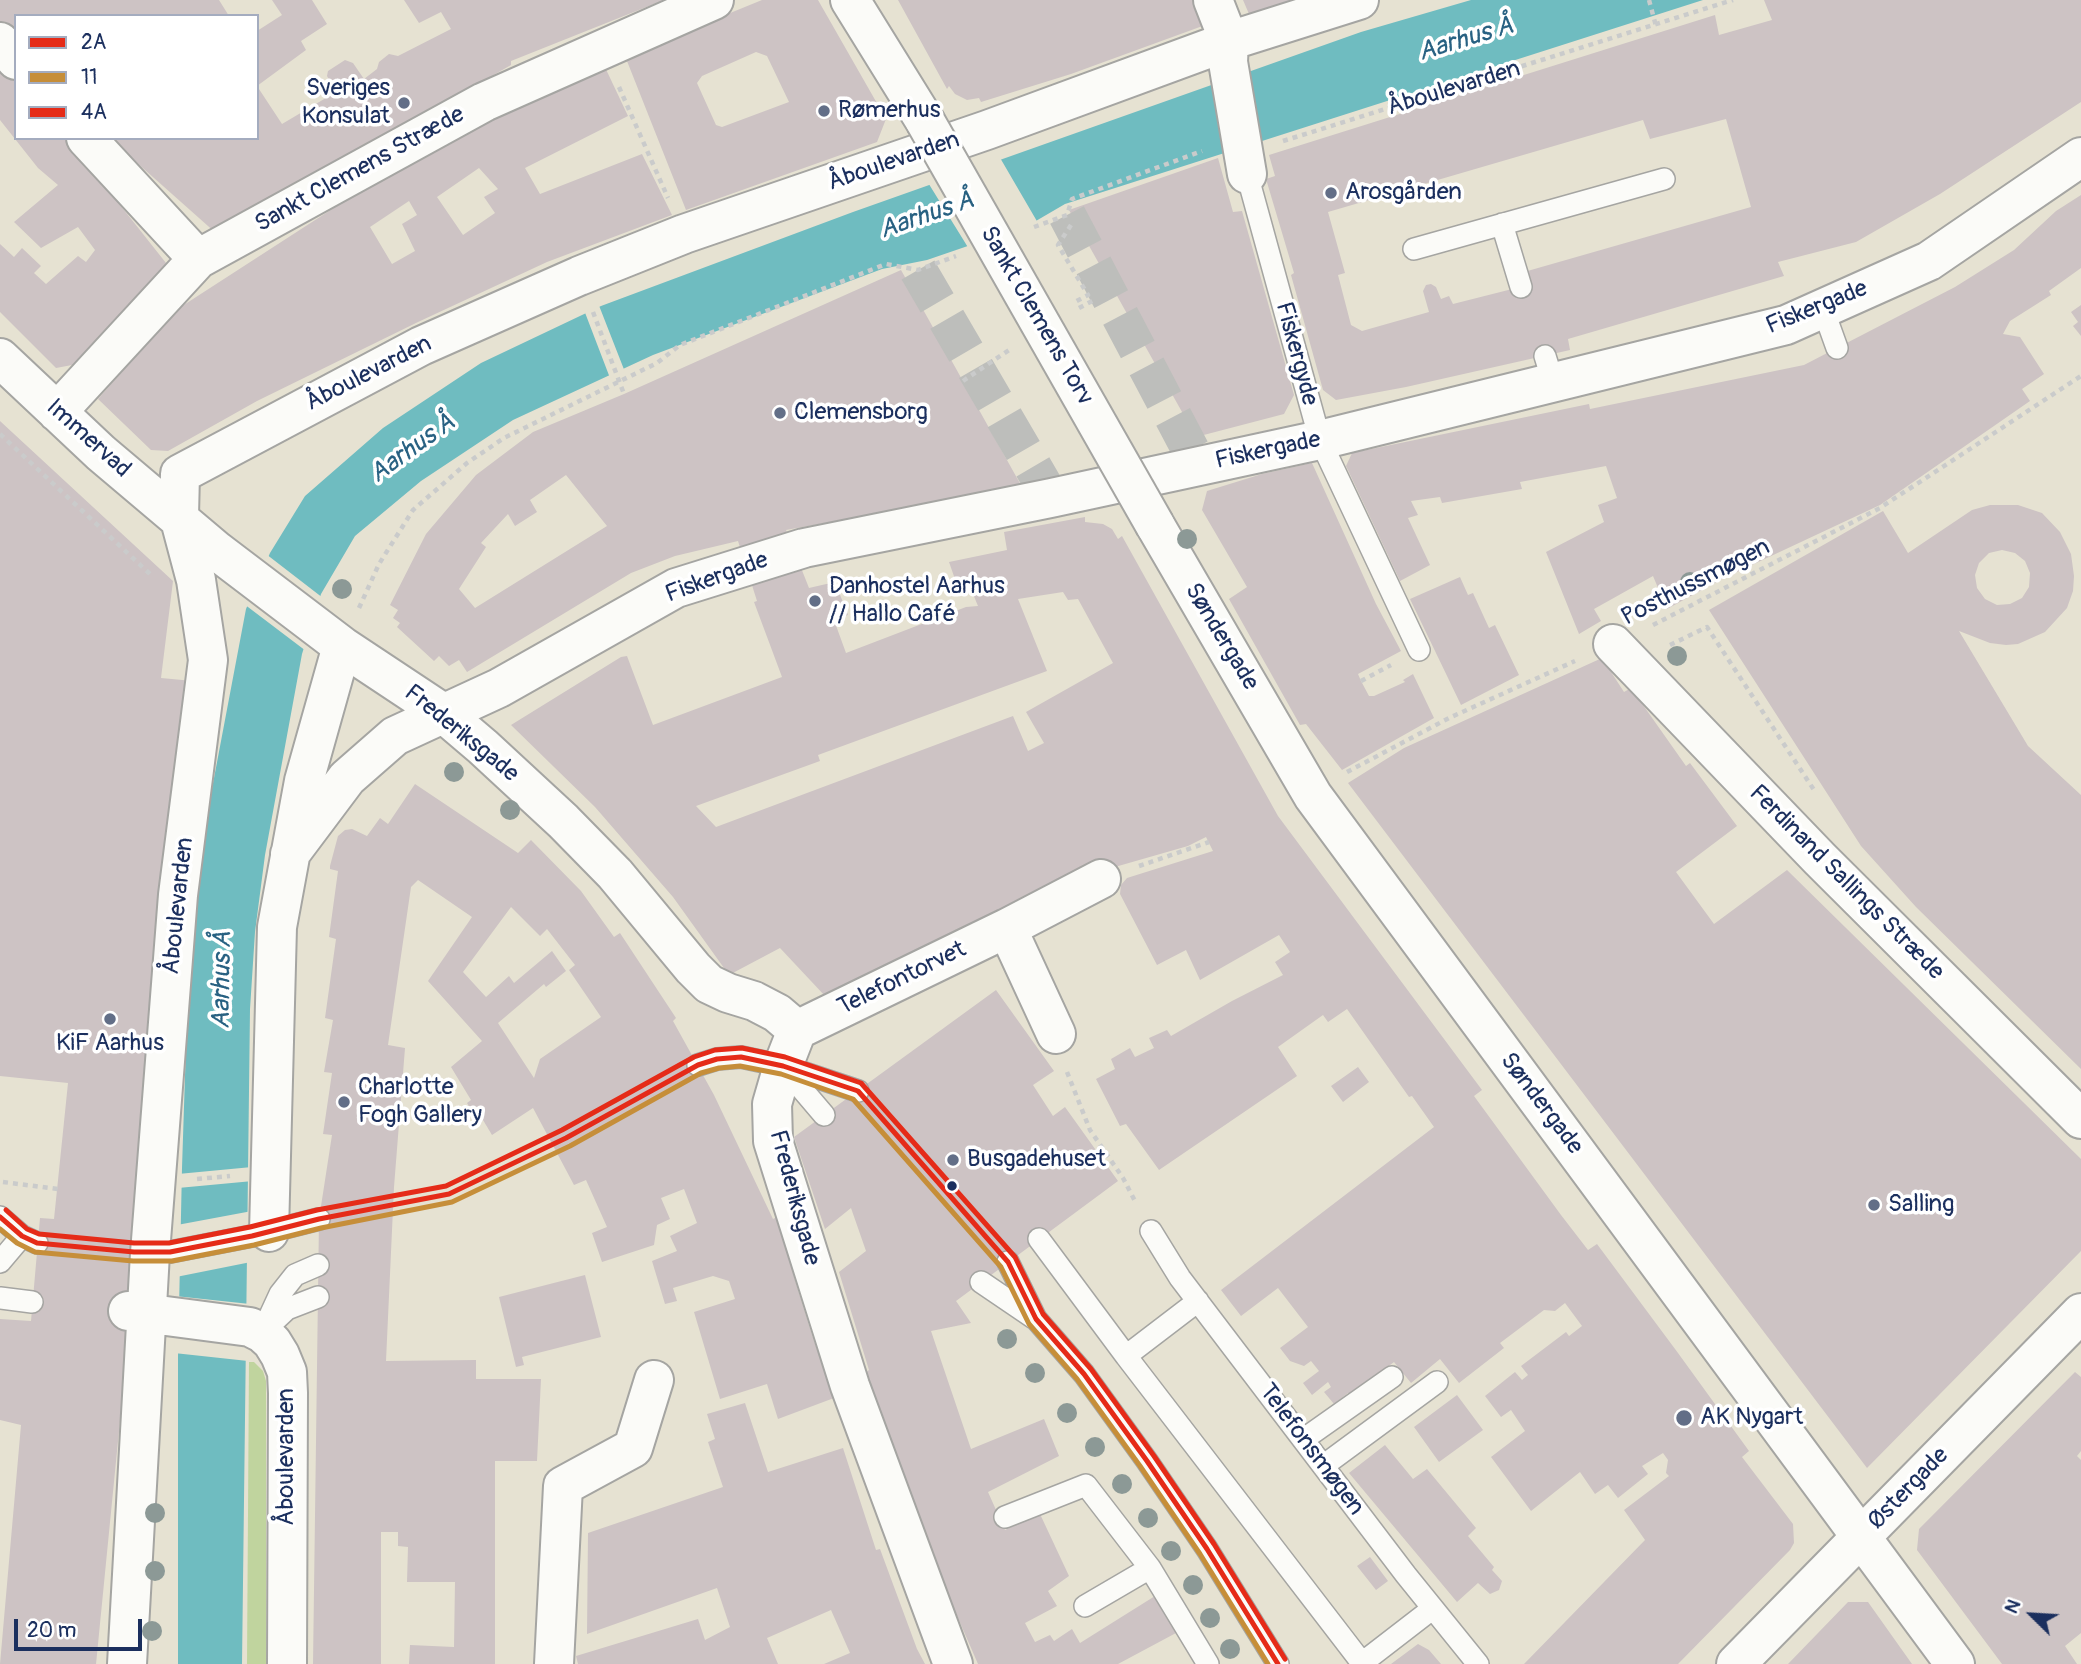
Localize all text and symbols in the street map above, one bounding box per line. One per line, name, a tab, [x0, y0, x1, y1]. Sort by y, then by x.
water label: Aarhus Å	[1414, 11, 1518, 69]
legend	[14, 14, 259, 140]
text: 2A	[81, 29, 106, 56]
street label: Åboulevarden	[1384, 55, 1524, 123]
text: 11	[81, 64, 97, 91]
place label: Sveriges Konsulat	[302, 75, 390, 131]
marker: Sveriges Konsulat	[396, 95, 412, 111]
place label: Rømerhus	[838, 97, 941, 125]
text: 4A	[81, 99, 107, 126]
street label: Sankt Clemens Stræde	[250, 101, 470, 239]
marker: Rømerhus	[816, 103, 832, 119]
street label: Åboulevarden	[824, 126, 964, 198]
place label: Arosgården	[1345, 179, 1462, 207]
water label: Aarhus Å	[875, 185, 979, 247]
marker: Arosgården	[1323, 185, 1339, 201]
street label: Sankt Clemens Torv	[973, 222, 1099, 410]
street label: Fiskergade	[1762, 275, 1872, 341]
street label: Fiskergyde	[1268, 299, 1324, 409]
street label: Åboulevarden	[301, 330, 437, 418]
street label: Immervad	[40, 394, 136, 484]
place label: Clemensborg	[794, 399, 928, 427]
marker: Clemensborg	[772, 405, 788, 421]
water label: Aarhus Å	[364, 407, 462, 491]
street label: Fiskergade	[1213, 426, 1323, 476]
street label: Posthussmøgen	[1617, 533, 1775, 633]
street label: Fiskergade	[662, 546, 772, 610]
place label: Danhostel Aarhus // Hallo Café	[829, 573, 1005, 629]
street label: Søndergade	[1178, 578, 1264, 696]
marker: Danhostel Aarhus // Hallo Café	[807, 593, 823, 609]
street label: Frederiksgade	[398, 679, 524, 789]
street label: Ferdinand Sallings Stræde	[1742, 779, 1950, 987]
street label: Åboulevarden	[157, 836, 201, 976]
water label: Aarhus Å	[207, 931, 239, 1029]
street label: Telefontorvet	[833, 936, 971, 1022]
marker: KiF Aarhus	[102, 1011, 118, 1027]
place label: KiF Aarhus	[56, 1030, 164, 1058]
street label: Søndergade	[1493, 1047, 1589, 1161]
place label: Charlotte Fogh Gallery	[358, 1074, 482, 1130]
marker: Charlotte Fogh Gallery	[336, 1094, 352, 1110]
street label: Frederiksgade	[762, 1127, 826, 1269]
place label: Busgadehuset	[967, 1146, 1106, 1174]
marker: Busgadehuset	[945, 1152, 961, 1168]
unlabelled marker	[945, 1179, 959, 1193]
place label: Salling	[1888, 1191, 1954, 1219]
marker: Salling	[1866, 1197, 1882, 1213]
street label: Telefonsmøgen	[1252, 1379, 1370, 1521]
street label: Åboulevarden	[273, 1388, 301, 1526]
place label: AK Nygart	[1700, 1404, 1803, 1432]
marker: AK Nygart	[1674, 1408, 1694, 1428]
street label: Østergade	[1863, 1442, 1955, 1536]
north arrow	[1997, 1580, 2067, 1650]
text: N	[1999, 1596, 2026, 1617]
scale bar	[18, 1604, 145, 1648]
text: 20 m	[27, 1617, 76, 1644]

